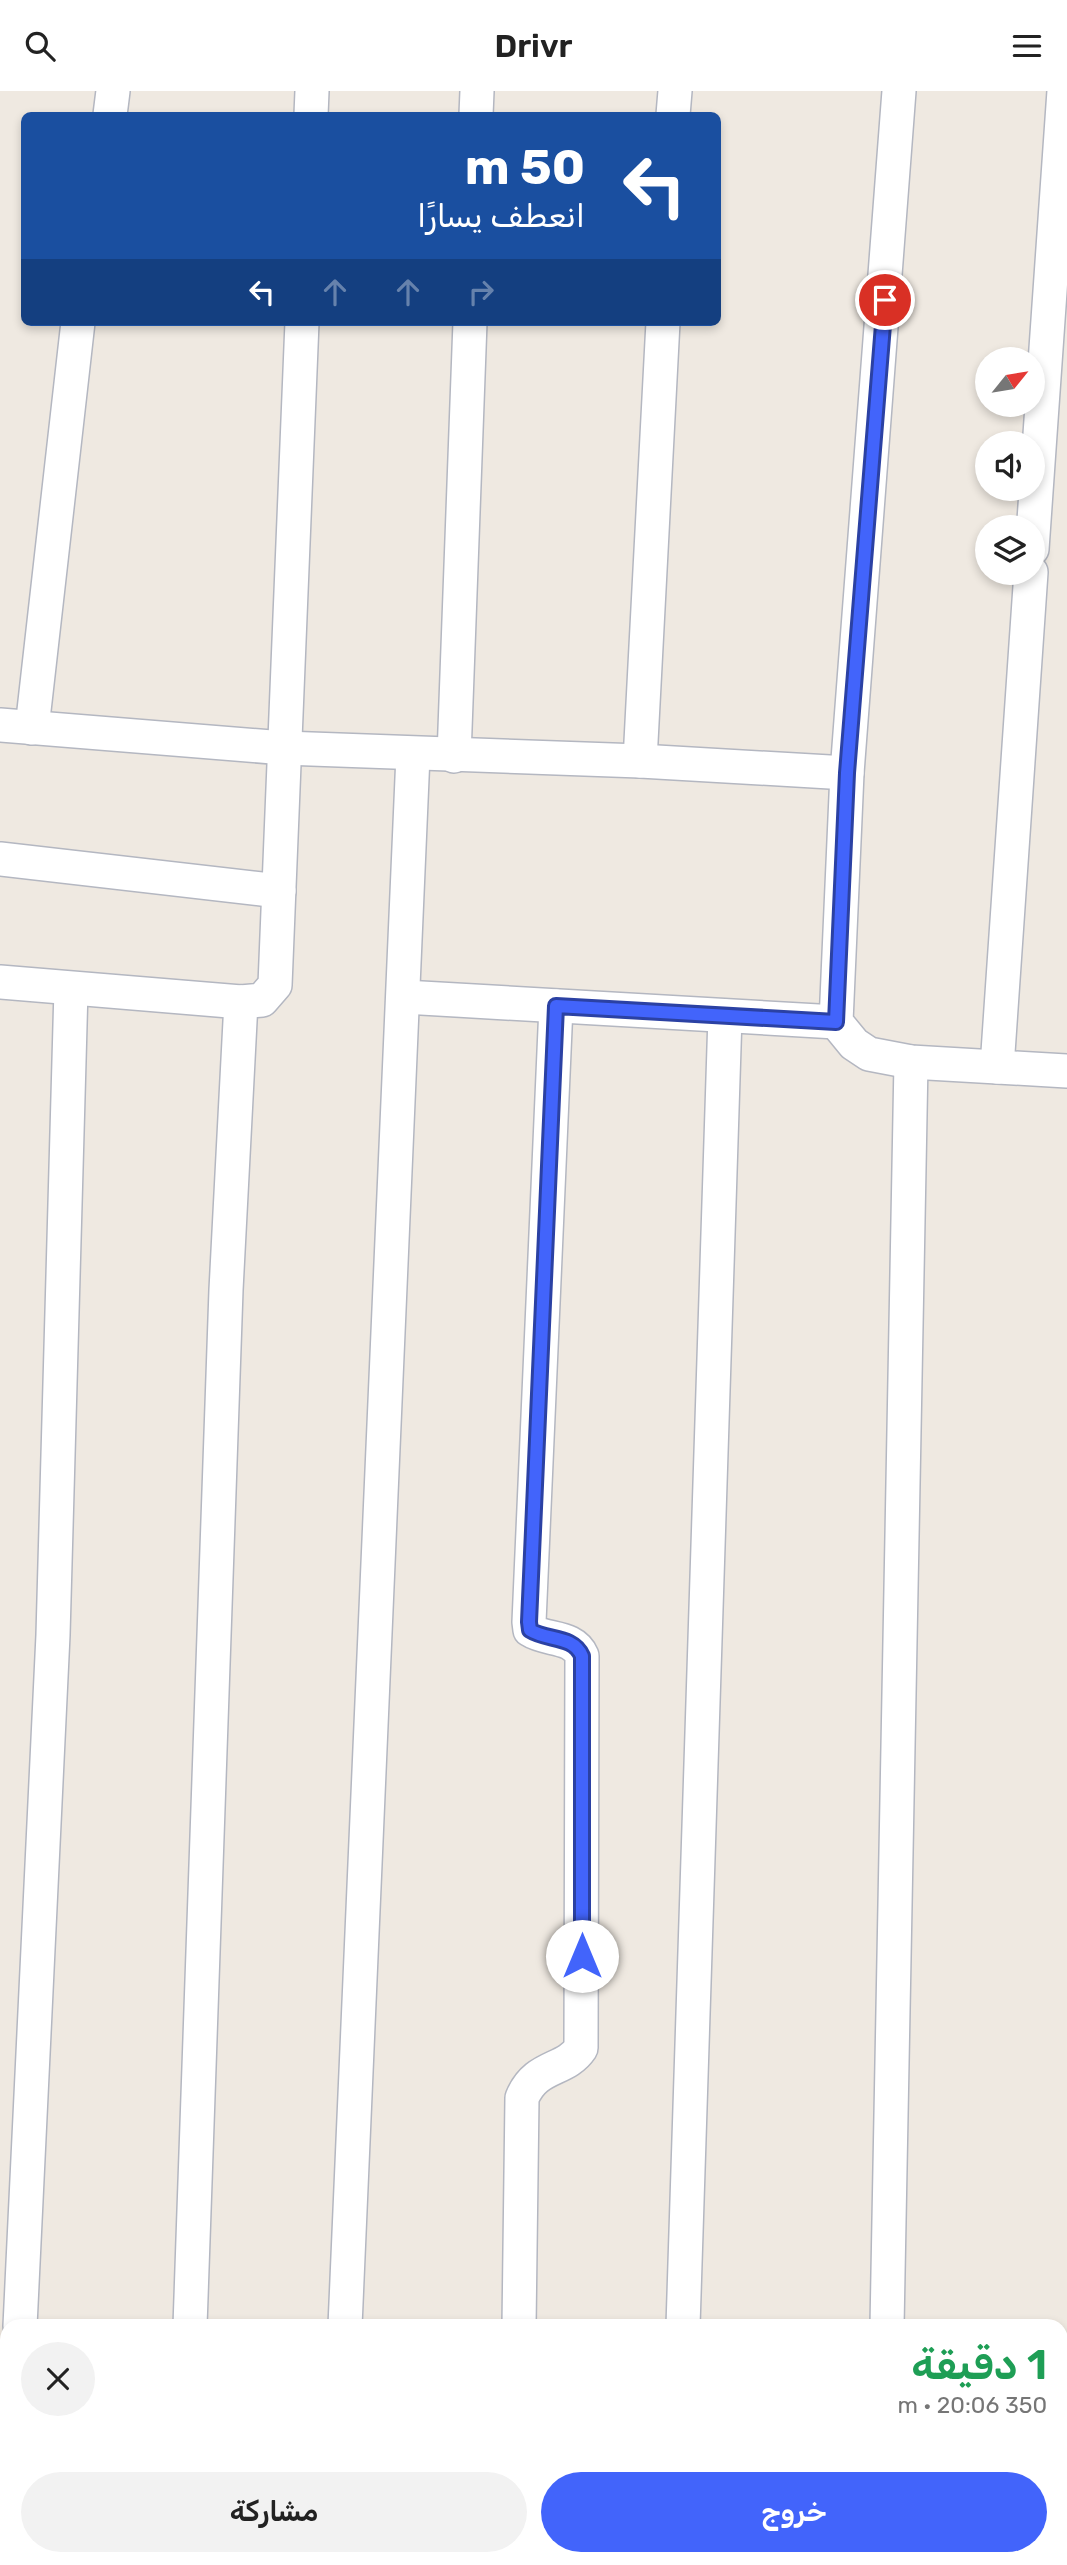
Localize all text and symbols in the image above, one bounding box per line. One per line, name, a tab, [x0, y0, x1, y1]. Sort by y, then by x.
icon: search	[21, 27, 59, 65]
text: Drivr	[495, 27, 573, 65]
icon: menu	[1008, 27, 1046, 65]
text: 50 m	[465, 138, 585, 196]
icon: left	[609, 140, 700, 231]
text: انعطف يسارًا	[417, 197, 585, 235]
pin	[855, 270, 915, 330]
icon: left	[243, 273, 281, 311]
icon: ahead	[316, 273, 354, 311]
icon: ahead	[389, 273, 427, 311]
icon: right	[462, 273, 500, 311]
icon: arrive	[866, 281, 904, 319]
north arrow	[975, 347, 1045, 417]
map controls	[975, 347, 1045, 585]
button: sound	[975, 431, 1045, 501]
button: layers	[975, 515, 1045, 585]
position arrow	[545, 1919, 619, 1993]
text: 1 دقيقة	[911, 2340, 1047, 2390]
button: close	[21, 2342, 95, 2416]
text: 350 m · 20:06	[897, 2391, 1047, 2419]
button: مشاركة	[21, 2472, 527, 2552]
button: خروج	[541, 2472, 1047, 2552]

